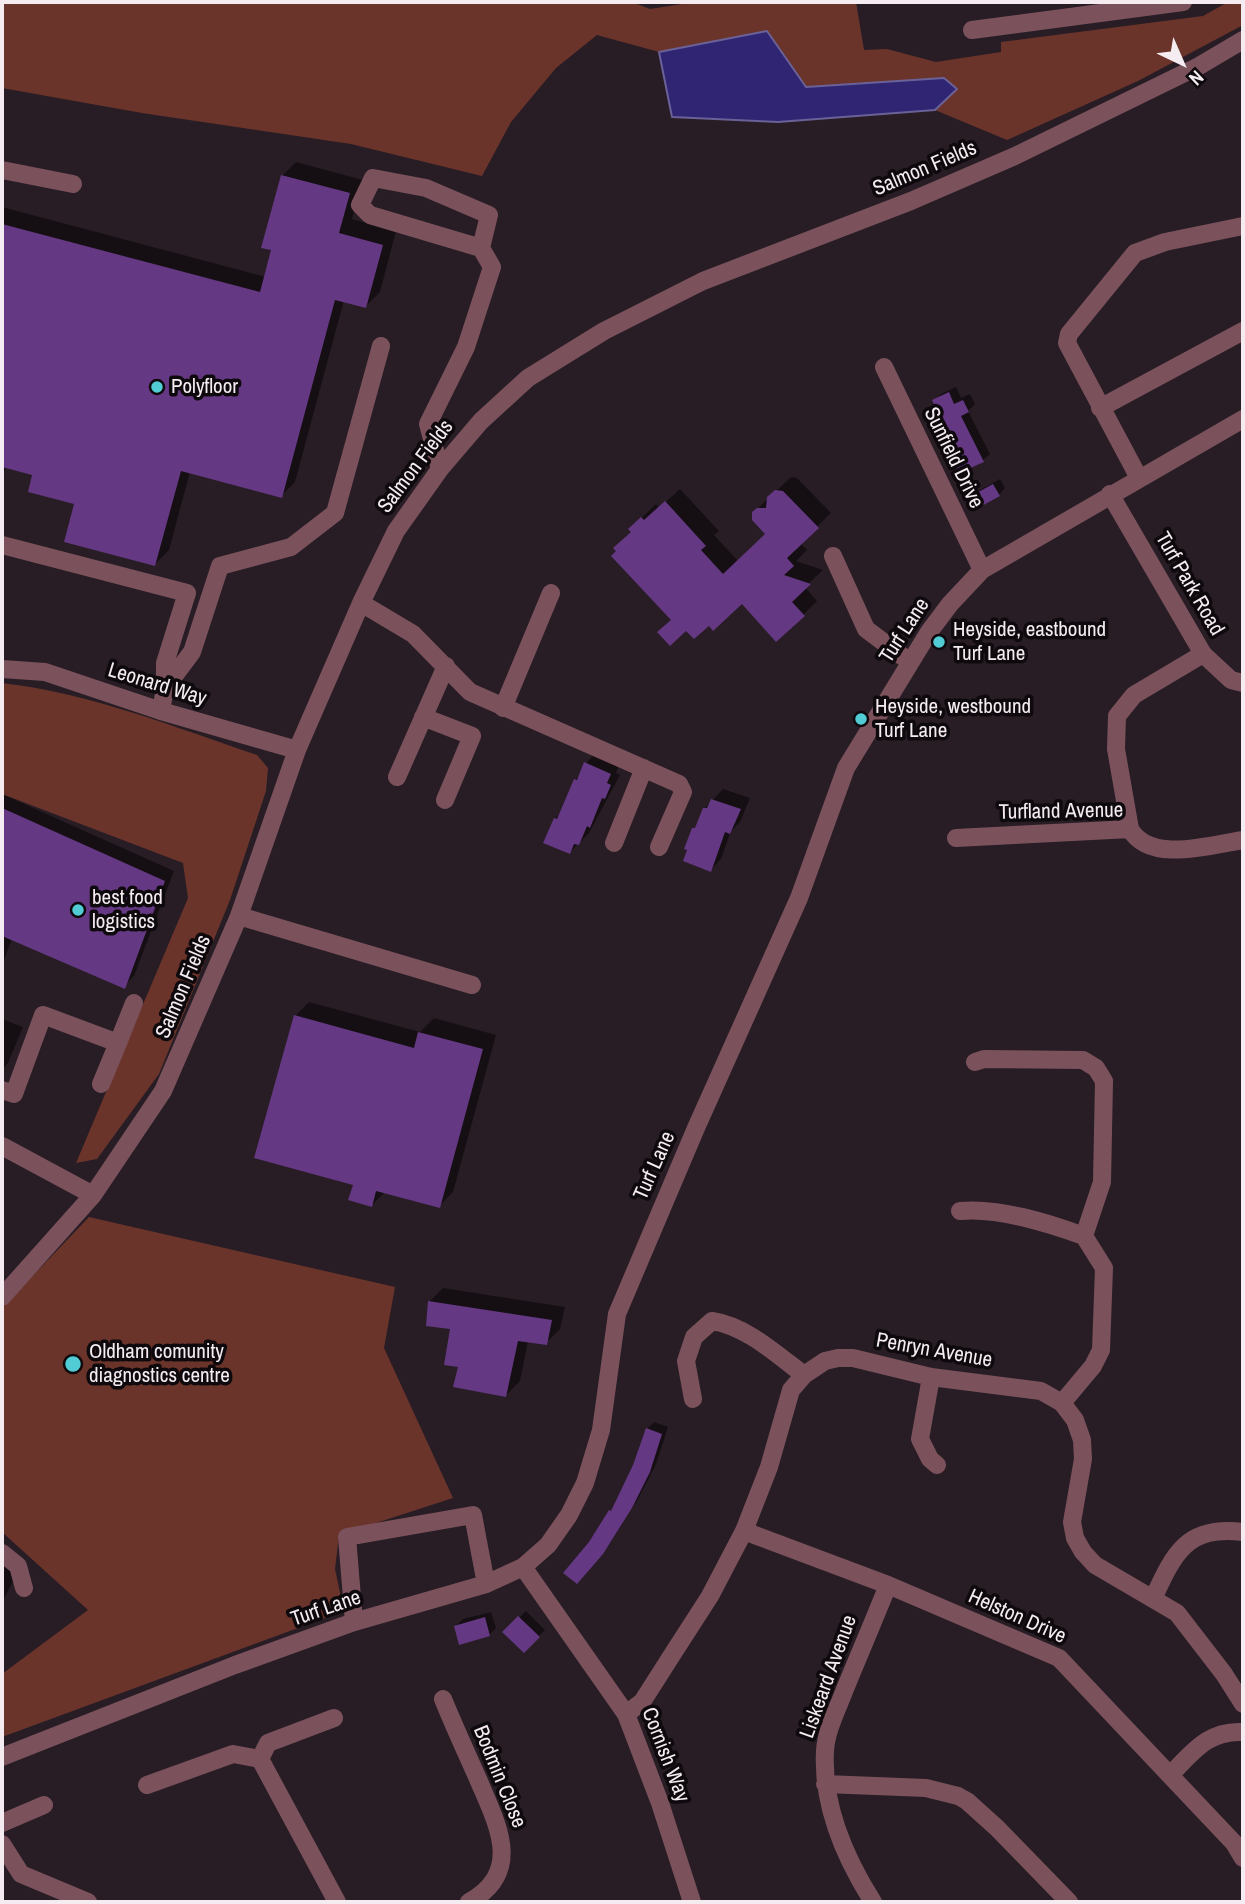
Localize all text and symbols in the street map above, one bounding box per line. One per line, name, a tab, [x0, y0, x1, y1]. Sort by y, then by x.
north arrow	[1147, 28, 1217, 98]
text: N	[1184, 65, 1210, 91]
street label: Salmon Fields	[869, 136, 981, 202]
place label: Polyfloor	[171, 374, 238, 400]
marker: Polyfloor	[149, 379, 165, 395]
street label: Sunfield Drive	[918, 403, 988, 513]
street label: Salmon Fields	[373, 415, 459, 519]
street label: Turf Park Road	[1149, 528, 1229, 640]
street label: Turf Lane	[875, 594, 935, 668]
place label: Heyside, eastbound Turf Lane	[953, 617, 1106, 667]
marker: Heyside, eastbound Turf Lane	[931, 634, 947, 650]
street label: Leonard Way	[105, 658, 209, 712]
place label: Heyside, westbound Turf Lane	[875, 694, 1031, 744]
marker: Heyside, westbound Turf Lane	[853, 711, 869, 727]
street label: Turfland Avenue	[998, 798, 1124, 826]
place label: best food logistics	[92, 885, 163, 935]
marker: best food logistics	[70, 902, 86, 918]
street label: Salmon Fields	[151, 931, 217, 1043]
street label: Turf Lane	[629, 1128, 681, 1204]
street label: Penryn Avenue	[874, 1328, 994, 1374]
place label: Oldham comunity diagnostics centre	[89, 1339, 230, 1389]
marker: Oldham comunity diagnostics centre	[63, 1354, 83, 1374]
street label: Helston Drive	[964, 1584, 1070, 1650]
street label: Turf Lane	[288, 1585, 364, 1633]
street label: Liskeard Avenue	[795, 1612, 863, 1742]
street label: Cornish Way	[636, 1704, 694, 1806]
street label: Bodmin Close	[467, 1722, 531, 1832]

